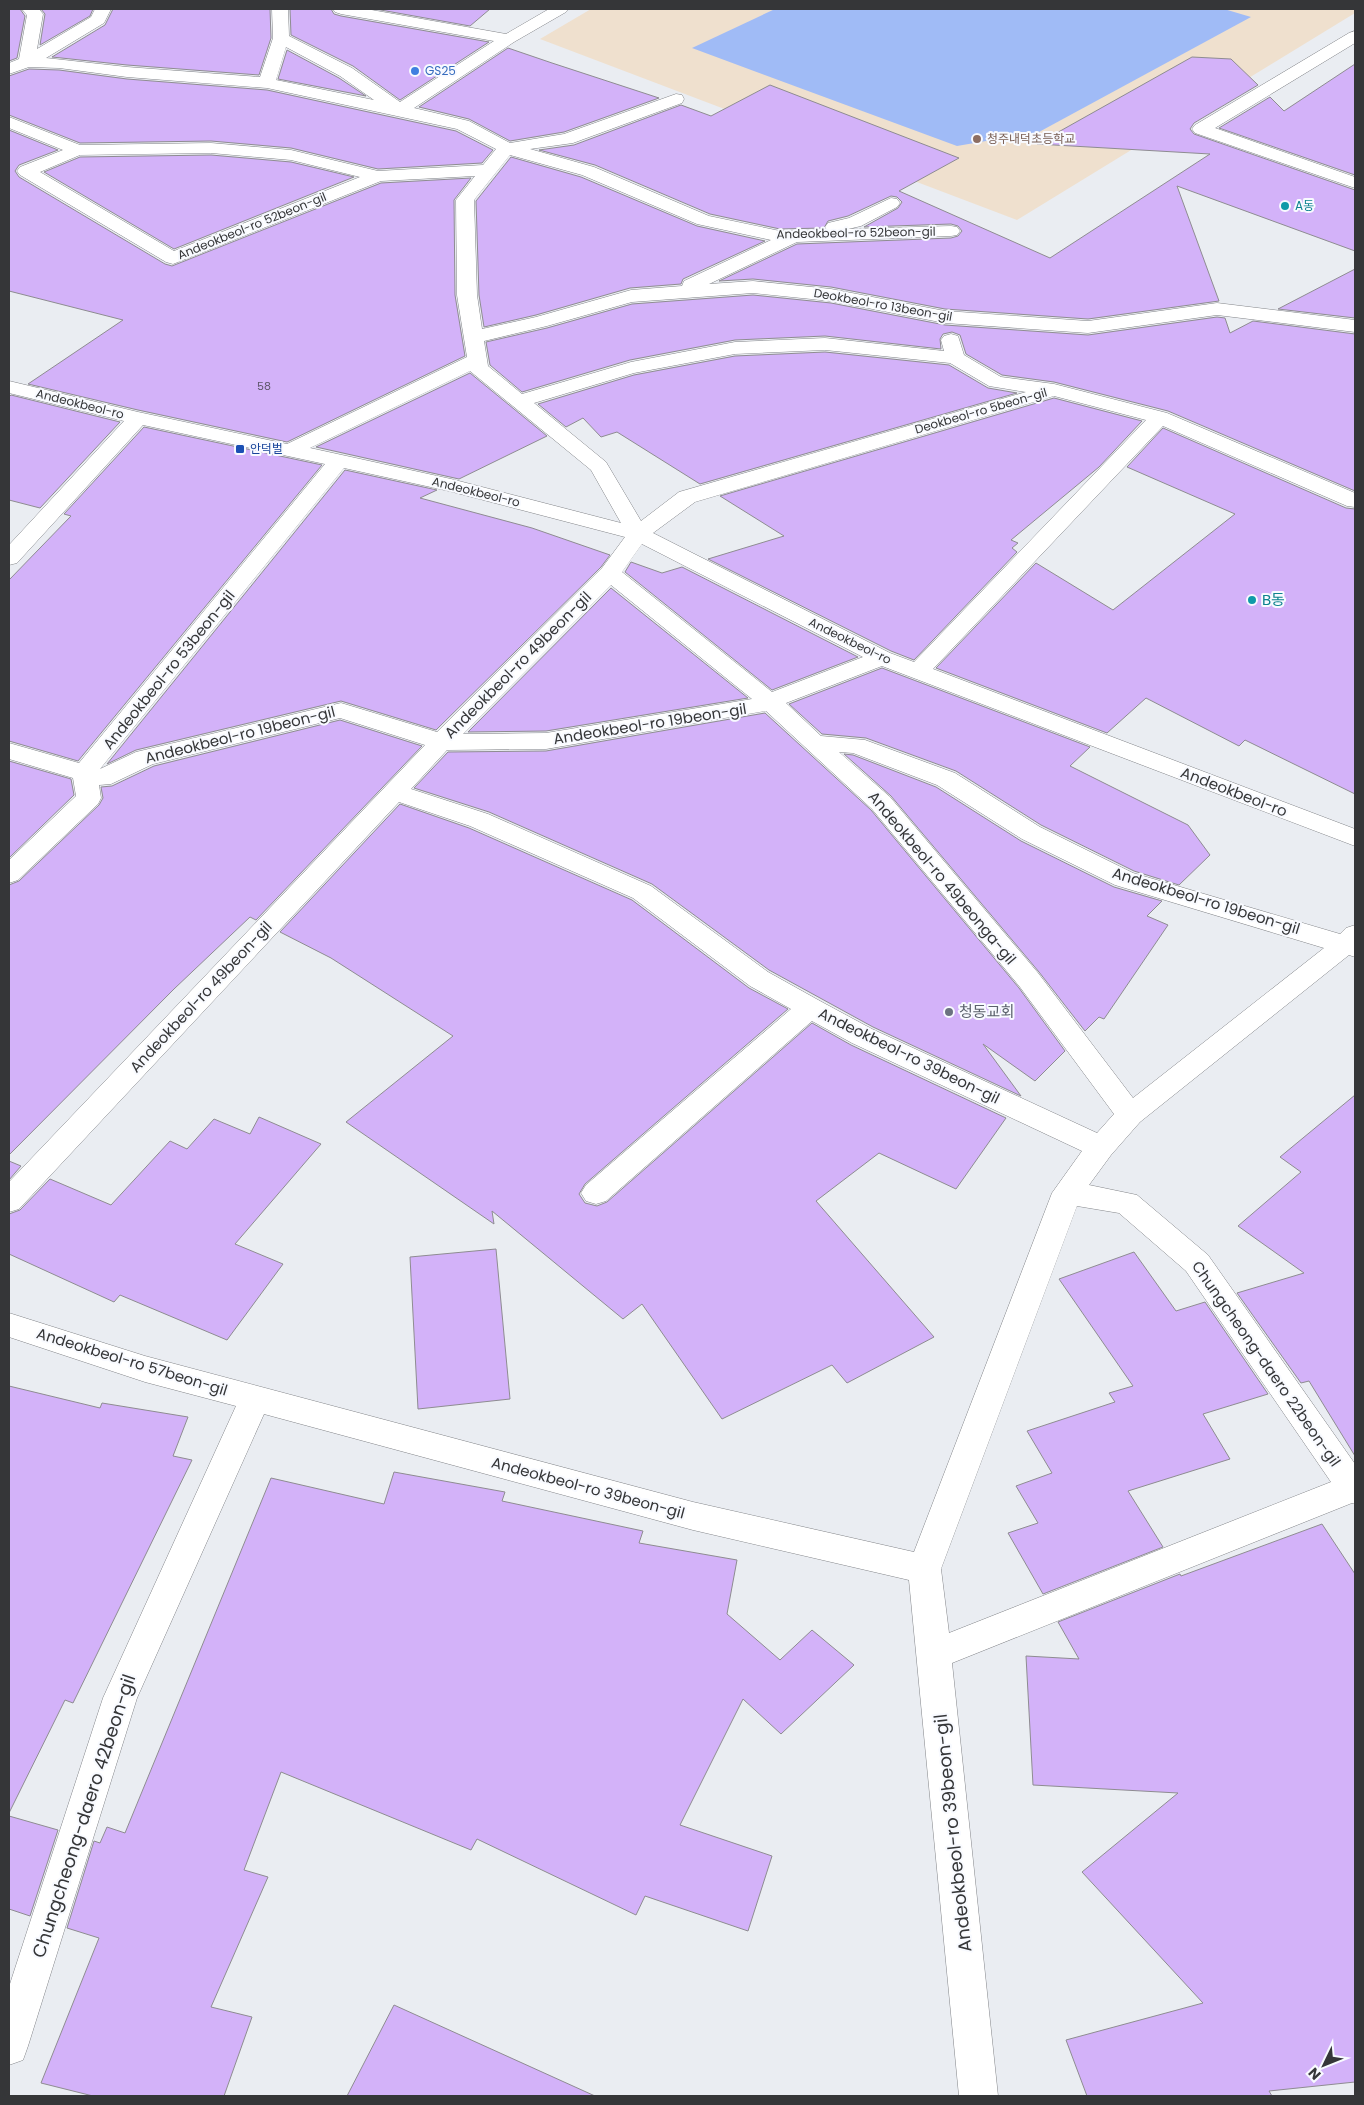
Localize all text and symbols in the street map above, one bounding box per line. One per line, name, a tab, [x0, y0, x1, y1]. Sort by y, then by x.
place label: GS25	[425, 62, 456, 79]
marker: GS25	[409, 65, 421, 77]
place label: 청주내덕초등학교	[987, 130, 1075, 147]
marker: 청주내덕초등학교	[971, 133, 983, 145]
street label: Andeokbeol-ro 52beon-gil	[175, 188, 329, 263]
place label: A동	[1295, 197, 1314, 214]
marker: A동	[1279, 200, 1291, 212]
street label: Andeokbeol-ro 52beon-gil	[776, 223, 936, 242]
street label: Deokbeol-ro 13beon-gil	[812, 284, 954, 325]
house number: 58	[257, 378, 271, 394]
street label: Deokbeol-ro 5beon-gil	[913, 383, 1049, 438]
street label: Andeokbeol-ro	[34, 384, 126, 423]
place label: 안덕벌	[250, 440, 283, 457]
marker: 안덕벌	[234, 443, 246, 455]
street label: Andeokbeol-ro	[430, 472, 522, 511]
street label: Andeokbeol-ro 53beon-gil	[98, 586, 240, 754]
street label: Andeokbeol-ro 49beon-gil	[440, 587, 596, 743]
place label: B동	[1262, 589, 1285, 610]
marker: B동	[1246, 594, 1258, 606]
street label: Andeokbeol-ro	[806, 613, 895, 668]
street label: Andeokbeol-ro 19beon-gil	[552, 698, 748, 749]
street label: Andeokbeol-ro 19beon-gil	[143, 701, 337, 768]
street label: Andeokbeol-ro	[1178, 762, 1291, 822]
street label: Andeokbeol-ro 49beonga-gil	[864, 787, 1021, 969]
street label: Andeokbeol-ro 19beon-gil	[1110, 862, 1303, 939]
street label: Andeokbeol-ro 49beon-gil	[125, 916, 277, 1077]
place label: 청동교회	[959, 1001, 1014, 1022]
street label: Andeokbeol-ro 39beon-gil	[815, 1002, 1003, 1109]
marker: 청동교회	[943, 1006, 955, 1018]
street label: Chungcheong-daero 22beon-gil	[1187, 1257, 1346, 1471]
street label: Andeokbeol-ro 57beon-gil	[34, 1322, 230, 1401]
street label: Andeokbeol-ro 39beon-gil	[489, 1452, 687, 1523]
street label: Chungcheong-daero 42beon-gil	[26, 1671, 141, 1961]
street label: Andeokbeol-ro 39beon-gil	[928, 1713, 977, 1953]
north arrow	[1299, 2040, 1349, 2090]
text: N	[1304, 2063, 1325, 2085]

